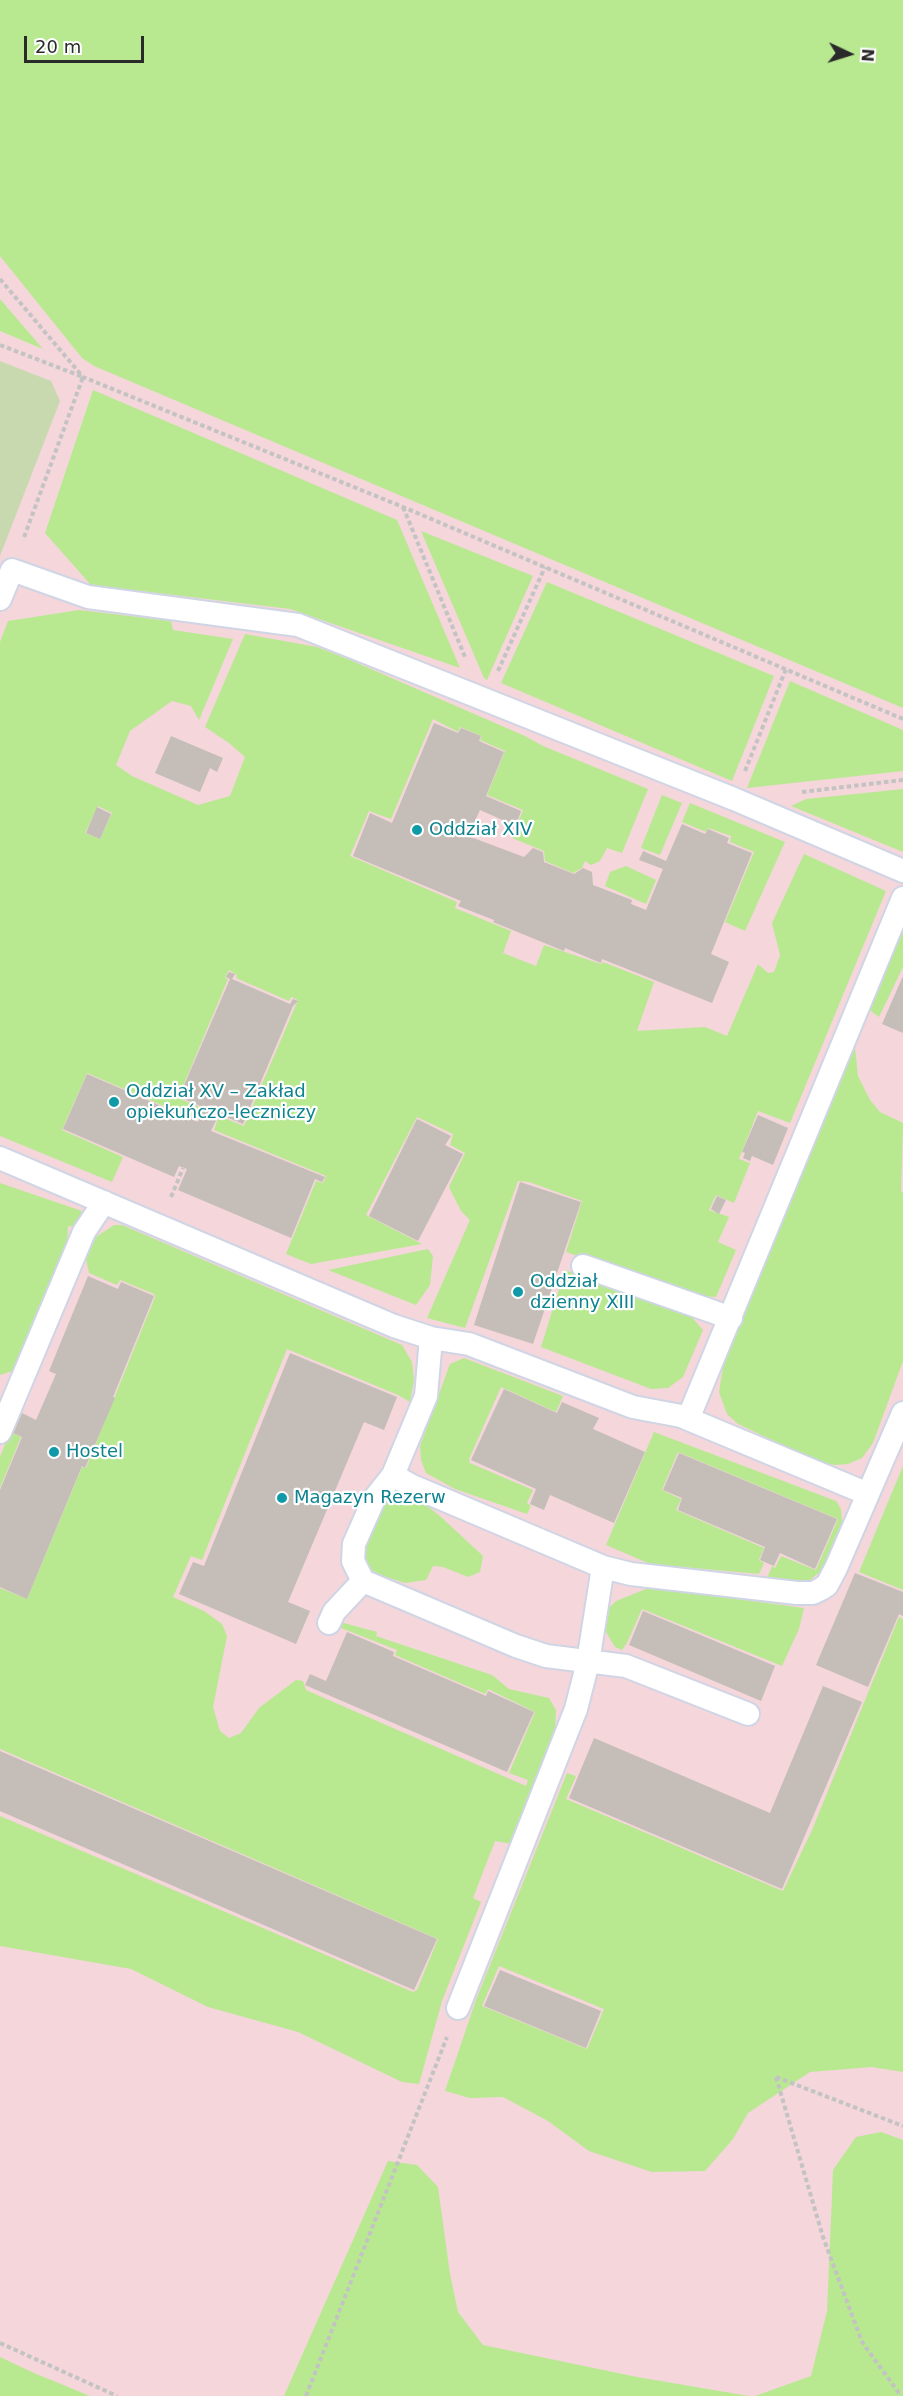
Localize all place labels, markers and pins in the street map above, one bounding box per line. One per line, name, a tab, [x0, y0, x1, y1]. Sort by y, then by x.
place label: Oddział XIV	[429, 819, 532, 841]
marker: Oddział XIV	[410, 823, 424, 837]
place label: Oddział XV – Zakład opiekuńczo-leczniczy	[126, 1081, 316, 1124]
marker: Oddział XV – Zakład opiekuńczo-leczniczy	[107, 1095, 121, 1109]
place label: Oddział dzienny XIII	[530, 1271, 634, 1314]
marker: Oddział dzienny XIII	[511, 1285, 525, 1299]
place label: Hostel	[66, 1441, 123, 1463]
marker: Hostel	[47, 1445, 61, 1459]
place label: Magazyn Rezerw	[294, 1487, 446, 1509]
marker: Magazyn Rezerw	[275, 1491, 289, 1505]

